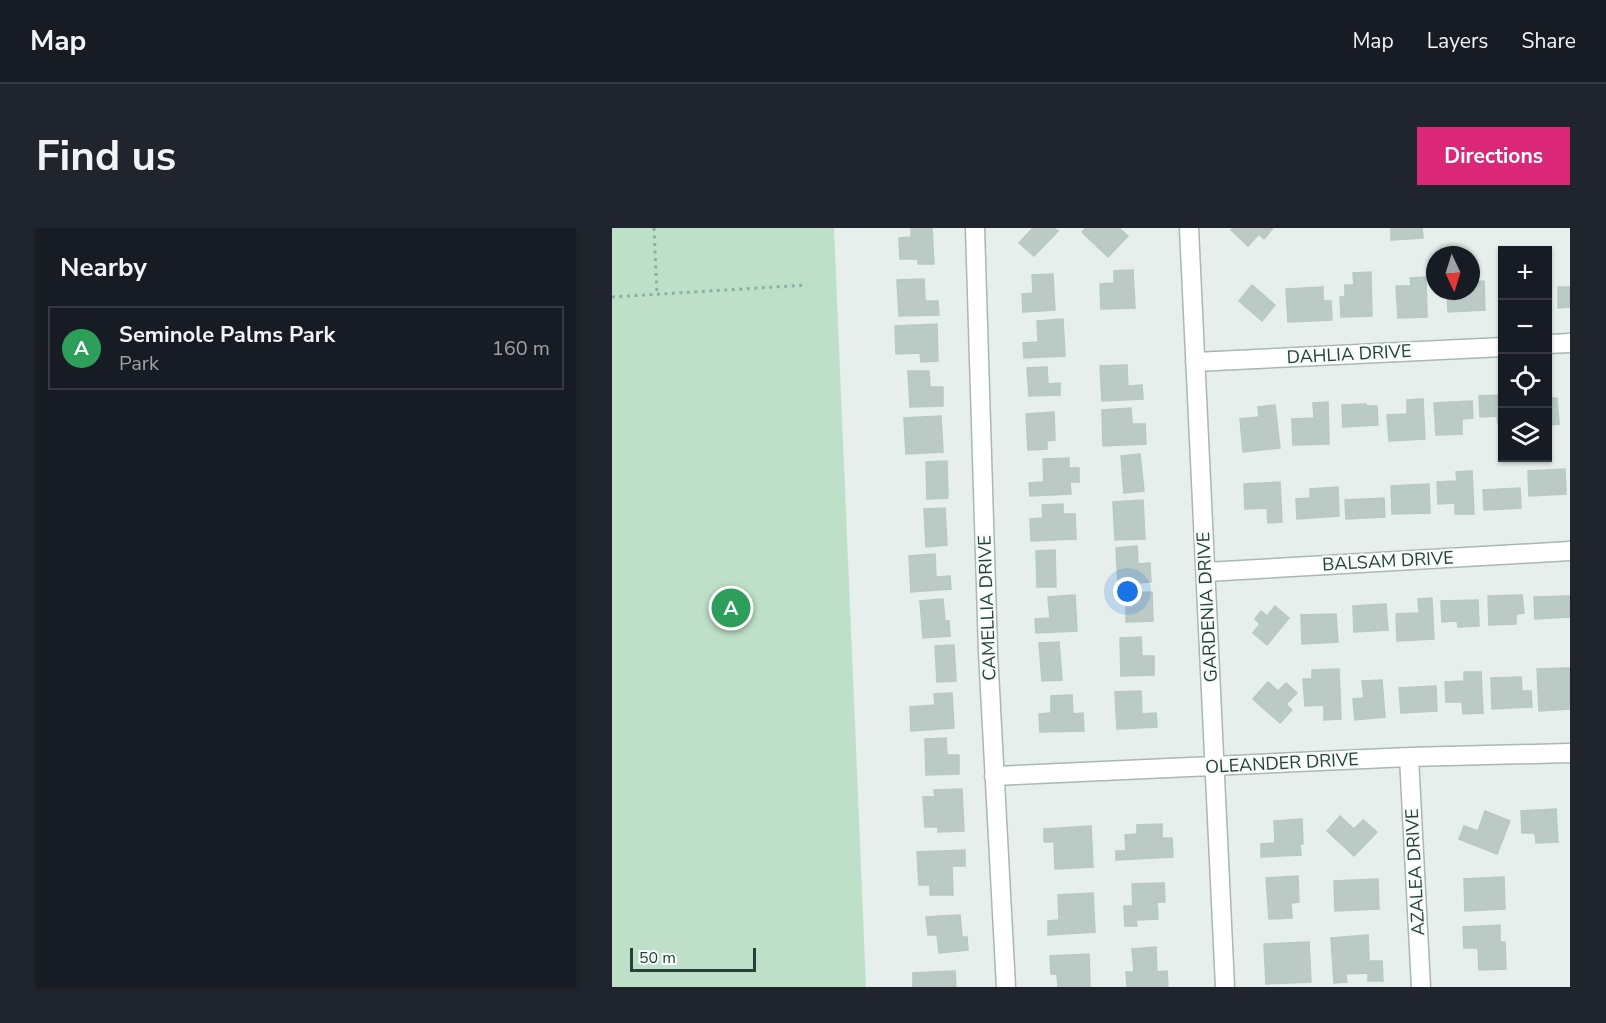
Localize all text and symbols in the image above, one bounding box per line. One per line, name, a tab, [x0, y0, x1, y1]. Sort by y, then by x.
text: Map	[30, 22, 86, 60]
text: Map	[1352, 27, 1394, 55]
text: Layers	[1427, 27, 1488, 55]
text: Share	[1521, 27, 1576, 55]
button: Directions	[1417, 127, 1570, 185]
text: Find us	[36, 128, 176, 185]
north arrow	[1426, 246, 1480, 300]
map controls	[1498, 246, 1552, 462]
button: +	[1498, 246, 1552, 300]
text: Nearby	[60, 250, 147, 285]
button: −	[1498, 300, 1552, 354]
text: Seminole Palms Park	[119, 320, 335, 350]
text: A	[74, 335, 89, 362]
text: 160 m	[492, 335, 550, 362]
street label: DAHLIA DRIVE	[1286, 339, 1412, 369]
text: Park	[119, 350, 159, 377]
button: locate	[1498, 354, 1552, 408]
button: layers	[1498, 408, 1552, 462]
street label: GARDENIA DRIVE	[1191, 531, 1223, 683]
street label: CAMELLIA DRIVE	[972, 535, 1002, 681]
street label: BALSAM DRIVE	[1322, 546, 1454, 576]
your location	[1113, 577, 1142, 606]
pin: A	[712, 586, 750, 631]
street label: OLEANDER DRIVE	[1205, 747, 1359, 779]
street label: AZALEA DRIVE	[1400, 808, 1430, 936]
scale bar	[630, 945, 756, 972]
text: 50 m	[639, 947, 676, 969]

